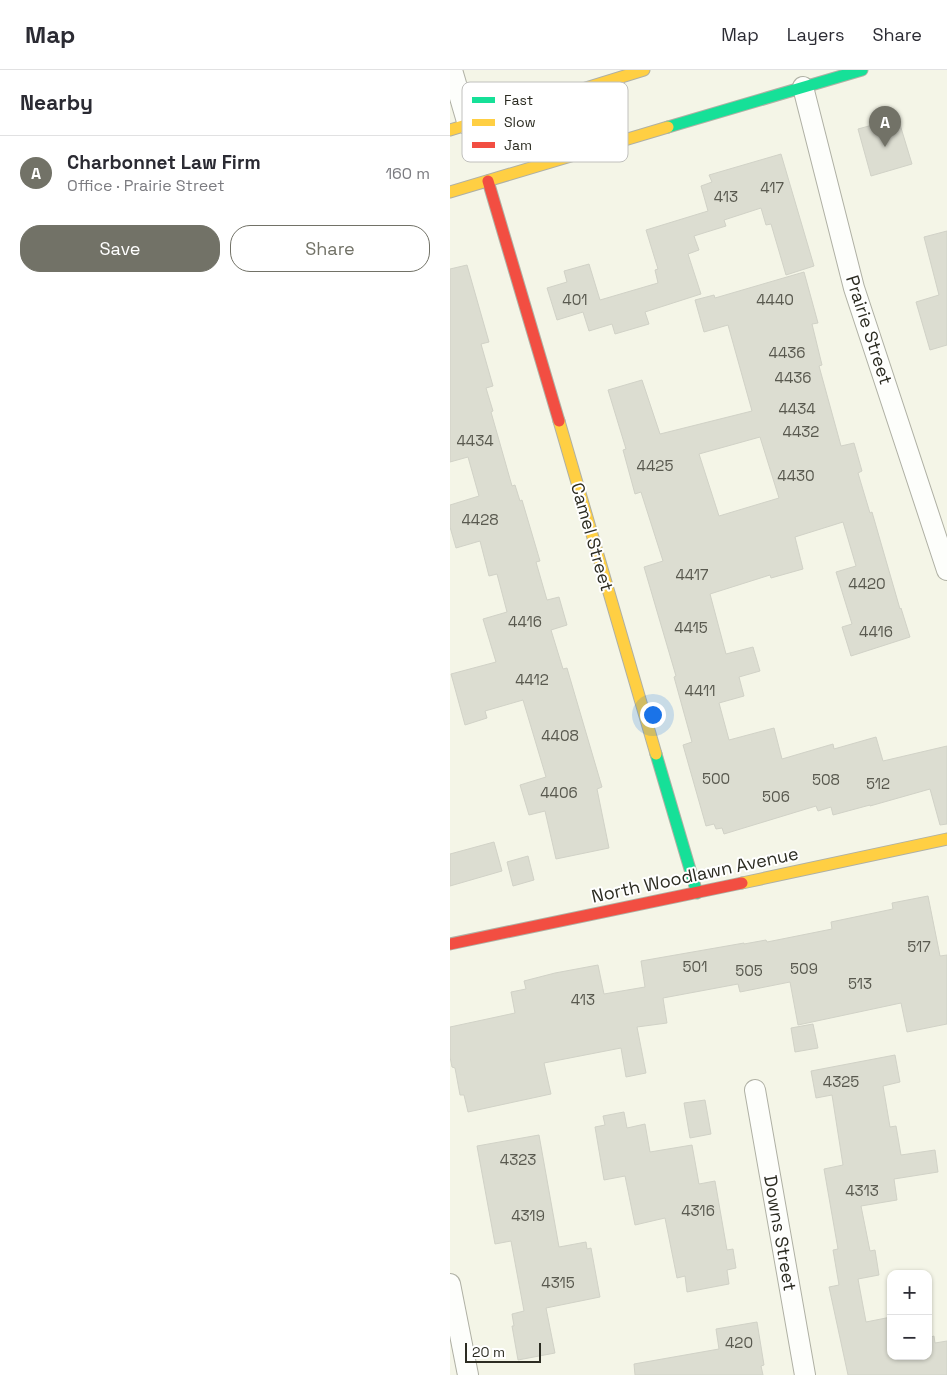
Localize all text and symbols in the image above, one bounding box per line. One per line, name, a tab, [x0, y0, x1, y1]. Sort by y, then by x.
text: Map	[25, 19, 75, 50]
text: Map	[721, 23, 759, 46]
text: Layers	[787, 23, 844, 46]
text: Share	[872, 23, 922, 46]
legend	[462, 82, 628, 162]
text: Nearby	[20, 89, 93, 116]
text: Fast	[504, 91, 533, 109]
pin: A	[869, 106, 901, 147]
text: Slow	[504, 113, 536, 131]
text: Jam	[504, 136, 532, 154]
text: Charbonnet Law Firm	[67, 150, 261, 175]
text: A	[31, 163, 41, 184]
text: 160 m	[385, 163, 430, 184]
text: Office · Prairie Street	[67, 175, 225, 196]
house number: 417	[760, 178, 784, 197]
house number: 413	[714, 187, 738, 206]
button: Save	[20, 225, 220, 272]
button: Share	[230, 225, 430, 272]
street label: Prairie Street	[841, 272, 898, 387]
house number: 401	[562, 290, 588, 309]
house number: 4440	[756, 290, 794, 309]
house number: 4436	[769, 343, 806, 362]
house number: 4436	[775, 368, 812, 387]
house number: 4434	[778, 399, 816, 418]
house number: 4432	[783, 422, 819, 441]
house number: 4434	[456, 431, 494, 450]
house number: 4425	[637, 456, 673, 475]
house number: 4430	[777, 466, 815, 485]
street label: Camel Street	[566, 480, 619, 594]
house number: 4428	[461, 510, 499, 529]
house number: 4417	[675, 565, 709, 584]
house number: 4420	[848, 574, 886, 593]
house number: 4416	[508, 612, 542, 631]
house number: 4415	[674, 618, 708, 637]
house number: 4416	[859, 622, 893, 641]
house number: 4412	[515, 670, 549, 689]
house number: 4411	[685, 681, 715, 700]
your location	[640, 702, 666, 728]
house number: 4408	[541, 726, 579, 745]
house number: 500	[702, 769, 730, 788]
house number: 508	[812, 770, 840, 789]
house number: 512	[866, 774, 890, 793]
house number: 4406	[540, 783, 578, 802]
house number: 506	[762, 787, 790, 806]
street label: North Woodlawn Avenue	[589, 841, 800, 908]
house number: 517	[907, 937, 931, 956]
house number: 501	[683, 957, 707, 976]
house number: 509	[790, 959, 818, 978]
house number: 505	[735, 961, 763, 980]
house number: 513	[848, 974, 872, 993]
house number: 413	[571, 990, 595, 1009]
house number: 4325	[823, 1072, 859, 1091]
house number: 4323	[500, 1150, 536, 1169]
street label: Downs Street	[759, 1173, 802, 1293]
house number: 4313	[845, 1181, 879, 1200]
house number: 4316	[681, 1201, 715, 1220]
house number: 4319	[511, 1206, 545, 1225]
map controls	[887, 1270, 932, 1360]
button: +	[887, 1270, 932, 1315]
house number: 4315	[541, 1273, 575, 1292]
button: −	[887, 1315, 932, 1360]
house number: 420	[725, 1333, 753, 1352]
scale bar	[465, 1340, 541, 1363]
text: 20 m	[472, 1343, 505, 1361]

